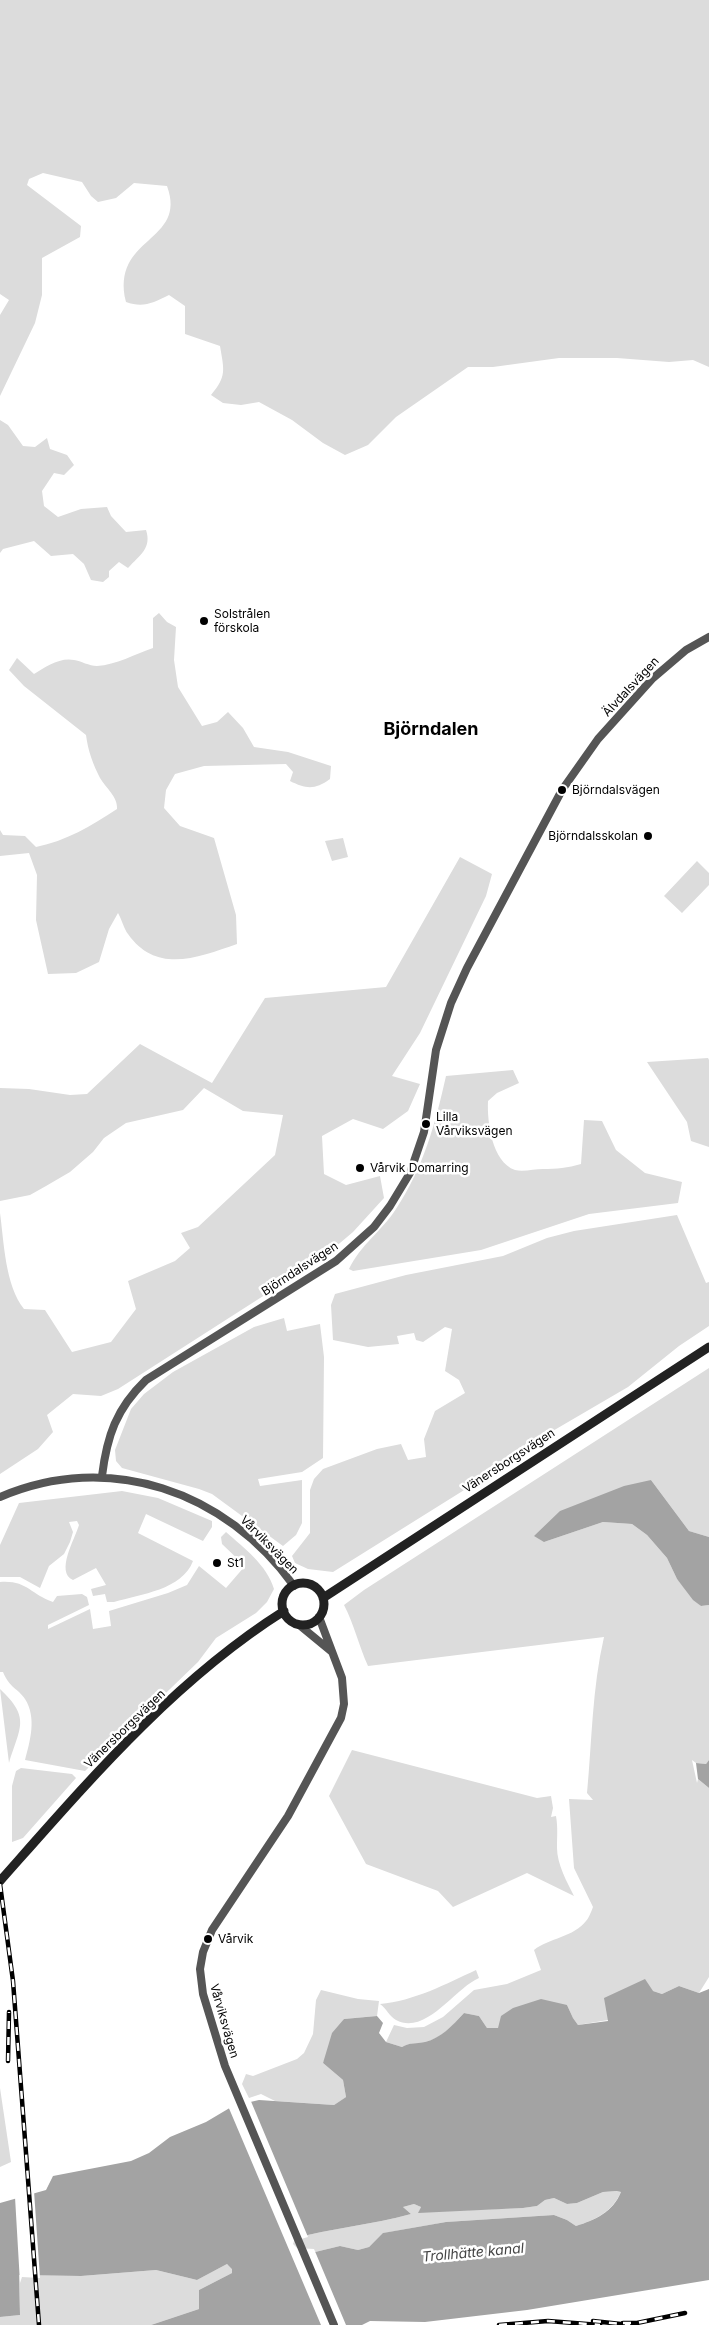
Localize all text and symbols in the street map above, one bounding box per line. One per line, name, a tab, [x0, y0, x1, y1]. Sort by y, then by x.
place label: Solstrålen förskola	[214, 607, 270, 635]
marker: Solstrålen förskola	[198, 615, 210, 627]
street label: Älvdalsvägen	[600, 654, 662, 720]
district label: Björndalen	[383, 719, 479, 741]
place label: Björndalsvägen	[572, 783, 660, 797]
marker: Björndalsvägen	[556, 784, 568, 796]
place label: Björndalsskolan	[548, 829, 638, 843]
marker: Björndalsskolan	[642, 830, 654, 842]
place label: Lilla Vårviksvägen	[436, 1110, 513, 1138]
marker: Lilla Vårviksvägen	[420, 1118, 432, 1130]
place label: Vårvik Domarring	[370, 1161, 469, 1175]
marker: Vårvik Domarring	[354, 1162, 366, 1174]
street label: Björndalsvägen	[259, 1239, 341, 1299]
street label: Vänersborgsvägen	[460, 1426, 558, 1496]
street label: Vårviksvägen	[237, 1513, 301, 1577]
place label: St1	[227, 1556, 244, 1570]
marker: St1	[211, 1557, 223, 1569]
street label: Vänersborgsvägen	[82, 1687, 168, 1771]
place label: Vårvik	[218, 1932, 253, 1946]
marker: Vårvik	[202, 1933, 214, 1945]
street label: Vårviksvägen	[207, 1982, 241, 2060]
water label: Trollhätte kanal	[421, 2240, 525, 2266]

